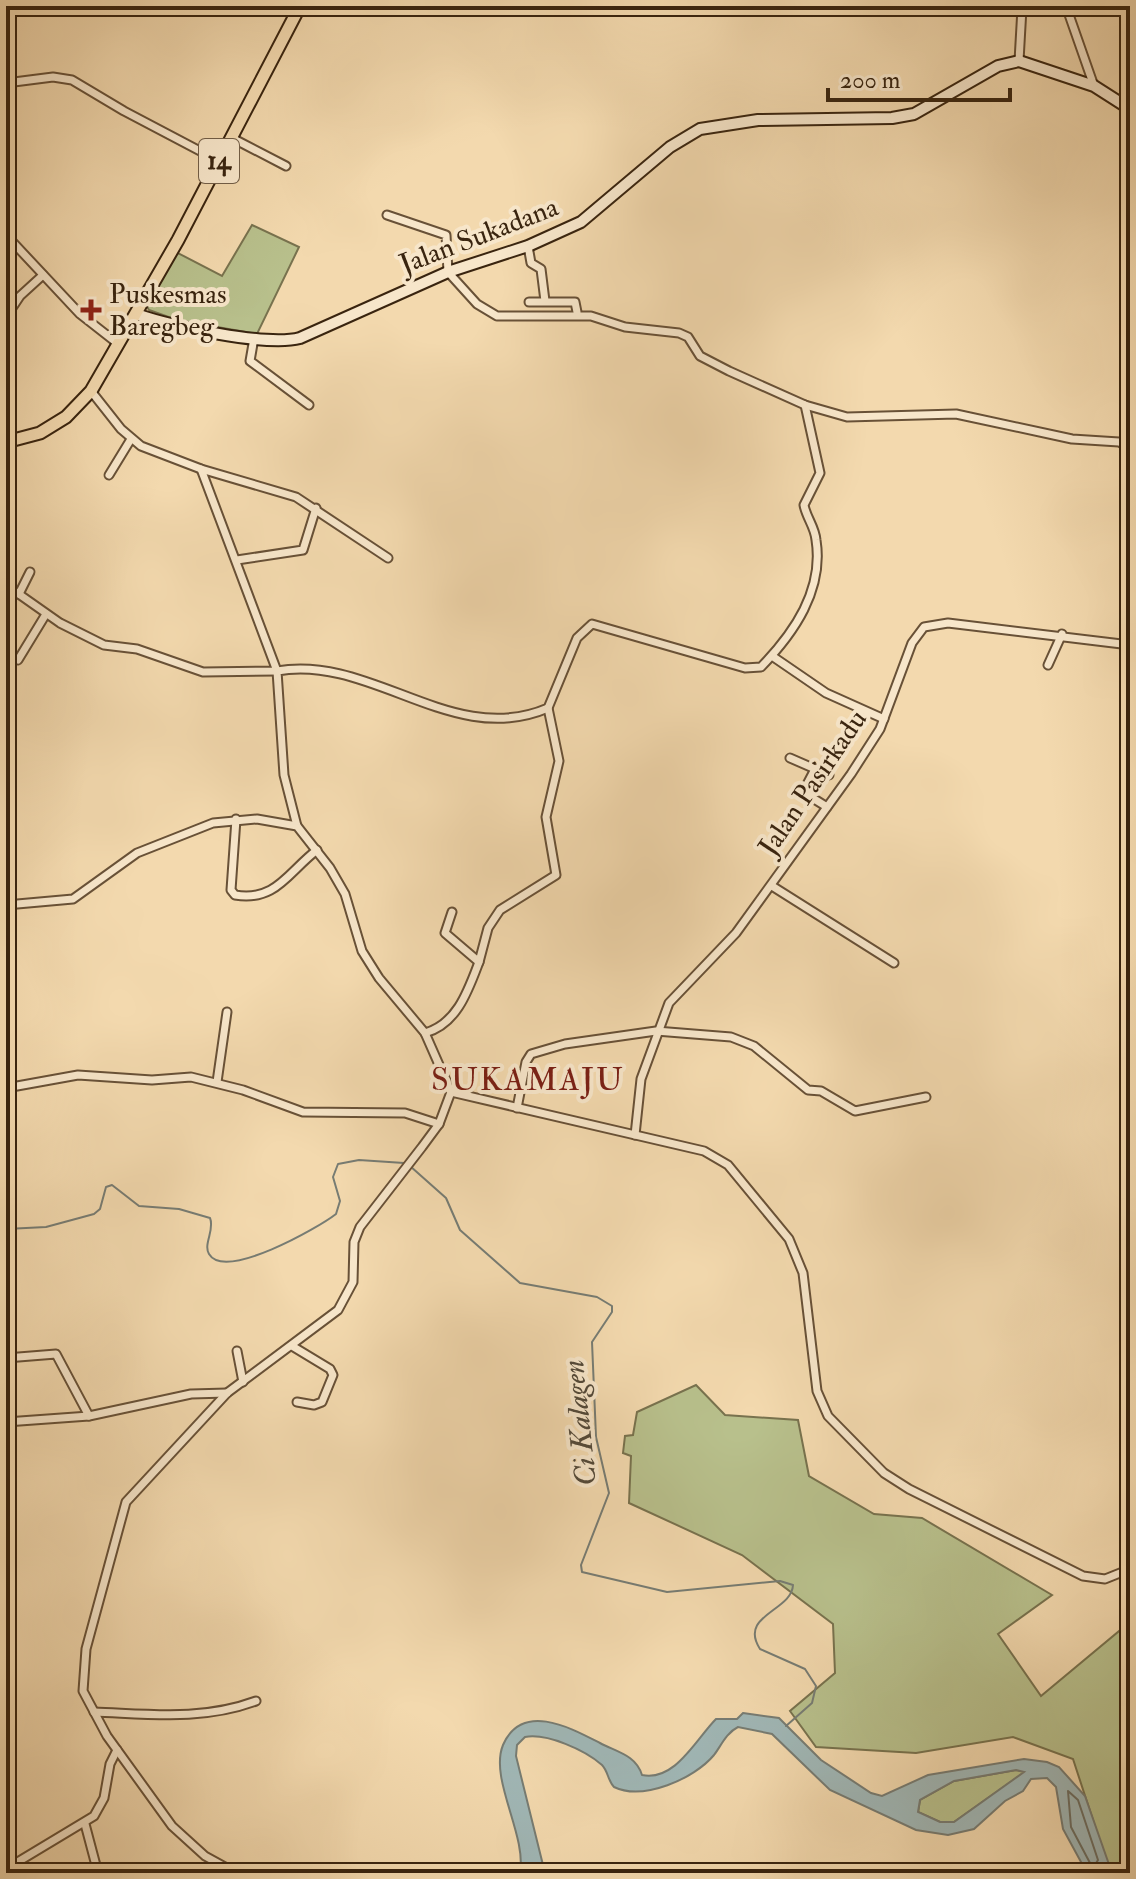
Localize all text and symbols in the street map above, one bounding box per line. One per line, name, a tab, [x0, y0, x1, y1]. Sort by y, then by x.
scale bar	[828, 52, 1010, 102]
text: 200 m	[840, 65, 901, 96]
road number: 14	[199, 139, 239, 183]
street label: Jalan Sukadana	[394, 190, 564, 283]
place label: Puskesmas Baregbeg	[109, 277, 227, 344]
marker: Puskesmas Baregbeg	[80, 299, 102, 321]
street label: Jalan Pasirkadu	[751, 703, 875, 864]
district label: SUKAMAJU	[431, 1060, 625, 1100]
water label: Ci Kalagen	[555, 1358, 605, 1488]

